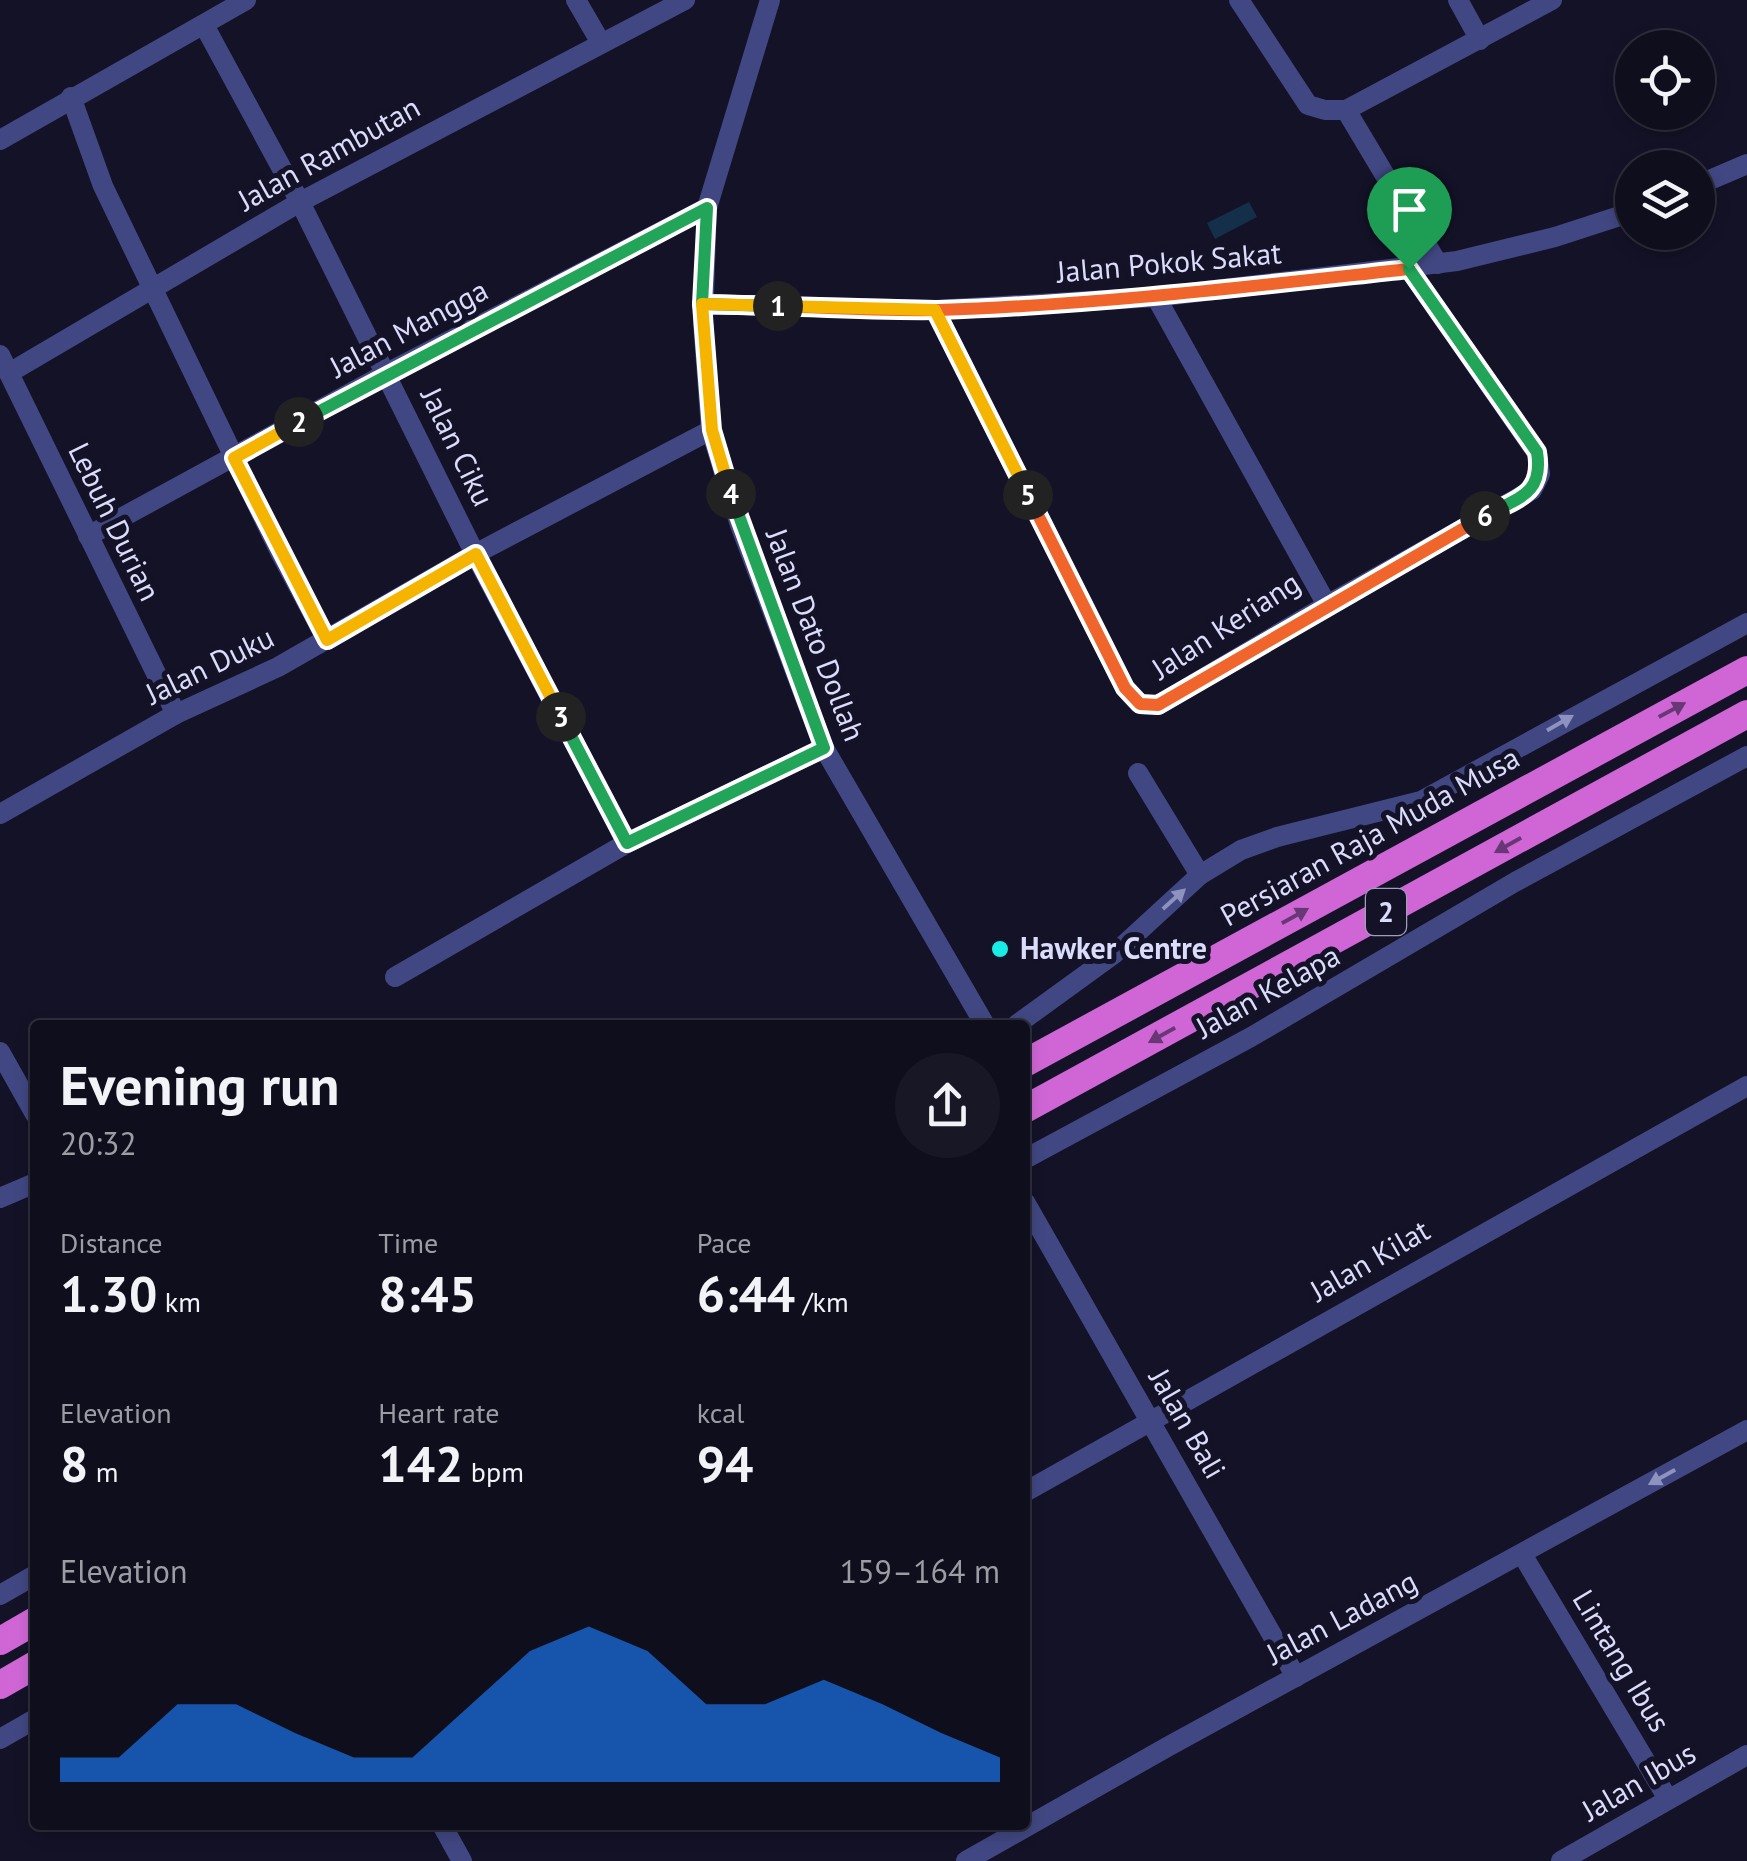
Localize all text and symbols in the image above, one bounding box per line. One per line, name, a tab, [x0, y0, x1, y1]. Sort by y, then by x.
map controls	[1615, 30, 1715, 250]
button: locate	[1615, 30, 1715, 130]
street label: Jalan Rambutan	[229, 87, 426, 220]
button: layers	[1615, 150, 1715, 250]
pin	[1367, 167, 1452, 270]
icon: arrive	[1382, 182, 1437, 237]
street label: Jalan Pokok Sakat	[1053, 232, 1283, 291]
street label: Jalan Mangga	[321, 270, 494, 387]
pin: 1	[753, 281, 803, 331]
text: 1	[770, 287, 786, 324]
street label: Jalan Ciku	[412, 379, 504, 512]
pin: 2	[274, 397, 324, 447]
text: 2	[291, 403, 307, 440]
street label: Lebuh Durian	[60, 436, 170, 607]
pin: 4	[706, 469, 756, 519]
pin: 5	[1003, 470, 1053, 520]
text: 4	[723, 475, 739, 512]
text: 5	[1020, 476, 1036, 513]
pin: 6	[1460, 491, 1510, 541]
text: 6	[1477, 497, 1493, 534]
street label: Jalan Dato Dollah	[757, 521, 875, 746]
street label: Jalan Keriang	[1142, 562, 1307, 688]
street label: Jalan Duku	[137, 617, 280, 713]
pin: 3	[536, 692, 586, 742]
text: 3	[553, 698, 569, 735]
one-way arrow	[1658, 701, 1687, 718]
one-way arrow	[1546, 715, 1575, 732]
street label: Persiaran Raja Muda Musa	[1213, 737, 1526, 934]
one-way arrow	[1494, 836, 1523, 853]
one-way arrow	[1162, 888, 1186, 911]
road number: 2	[1366, 889, 1406, 935]
one-way arrow	[1281, 907, 1309, 925]
place label: Hawker Centre	[1020, 928, 1207, 967]
street label: Jalan Kelapa	[1187, 935, 1346, 1047]
marker: Hawker Centre	[989, 938, 1011, 960]
one-way arrow	[1147, 1026, 1176, 1043]
text: Evening run	[60, 1049, 340, 1120]
button: share	[895, 1053, 1000, 1158]
text: 20:32	[60, 1122, 137, 1164]
street label: Jalan Kilat	[1301, 1210, 1436, 1311]
text: Distance	[60, 1224, 163, 1261]
text: Time	[378, 1224, 438, 1261]
text: Pace	[697, 1224, 751, 1261]
text: 1.30	[60, 1261, 157, 1326]
text: 8:45	[378, 1261, 477, 1326]
text: 6:44	[697, 1261, 795, 1326]
text: km	[157, 1283, 201, 1320]
text: /km	[795, 1283, 849, 1320]
street label: Jalan Bali	[1140, 1359, 1235, 1485]
text: Elevation	[60, 1394, 172, 1431]
text: Heart rate	[378, 1394, 499, 1431]
text: kcal	[697, 1394, 744, 1431]
text: 8	[60, 1431, 88, 1496]
text: 142	[378, 1431, 463, 1496]
text: 94	[697, 1431, 753, 1496]
text: m	[88, 1453, 119, 1490]
text: bpm	[463, 1453, 524, 1490]
one-way arrow	[1647, 1469, 1676, 1486]
text: Elevation	[60, 1550, 187, 1592]
text: 159–164 m	[840, 1550, 1000, 1592]
street label: Jalan Ladang	[1258, 1561, 1423, 1674]
street label: Lintang Ibus	[1565, 1582, 1680, 1739]
street label: Jalan Ibus	[1572, 1732, 1702, 1830]

